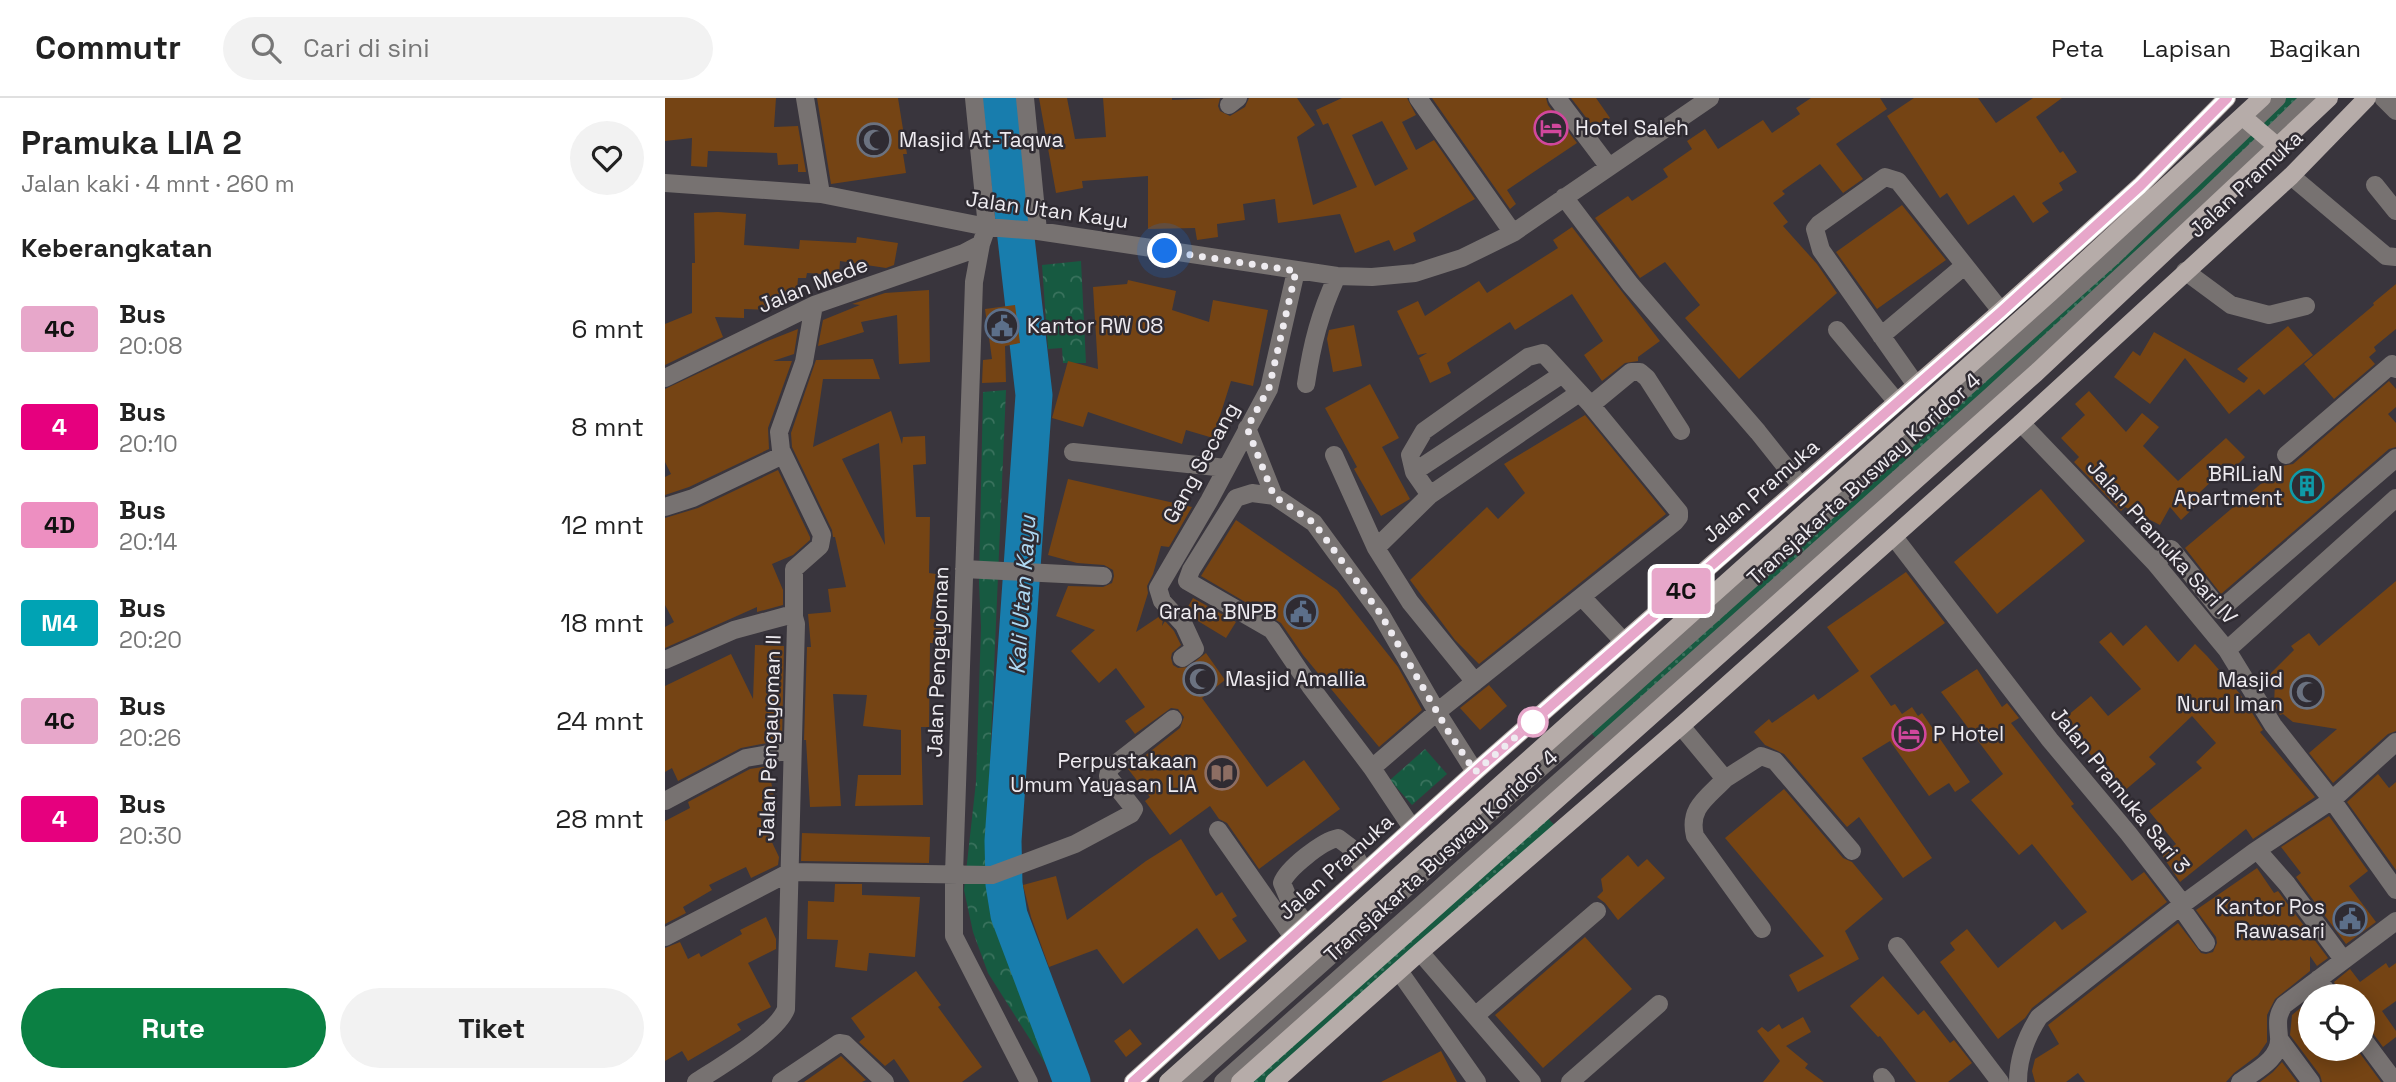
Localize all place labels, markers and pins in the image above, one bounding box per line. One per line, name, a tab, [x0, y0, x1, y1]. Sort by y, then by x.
hotel icon: Hotel Saleh	[1532, 109, 1570, 147]
place label: Hotel Saleh	[1575, 114, 1689, 141]
mosque icon: Masjid At-Taqwa	[855, 121, 893, 159]
place label: Masjid At-Taqwa	[899, 126, 1064, 153]
public building icon: Kantor RW 08	[983, 307, 1021, 345]
place label: Kantor RW 08	[1027, 312, 1163, 339]
place label: BRILiaN Apartment	[2174, 460, 2283, 511]
building icon: BRILiaN Apartment	[2288, 467, 2326, 505]
public building icon: Graha BNPB	[1282, 593, 1320, 631]
place label: Graha BNPB	[1159, 598, 1277, 625]
mosque icon: Masjid Amallia	[1181, 660, 1219, 698]
place label: Masjid Amallia	[1225, 665, 1366, 692]
place label: Masjid Nurul Iman	[2177, 666, 2283, 717]
mosque icon: Masjid Nurul Iman	[2288, 673, 2326, 711]
unlabelled marker	[1518, 707, 1548, 737]
hotel icon: P Hotel	[1890, 715, 1928, 753]
place label: P Hotel	[1933, 720, 2004, 747]
place label: Perpustakaan Umum Yayasan LIA	[1010, 747, 1197, 798]
library icon: Perpustakaan Umum Yayasan LIA	[1203, 754, 1241, 792]
place label: Kantor Pos Rawasari	[2216, 893, 2325, 944]
public building icon: Kantor Pos Rawasari	[2331, 900, 2369, 938]

